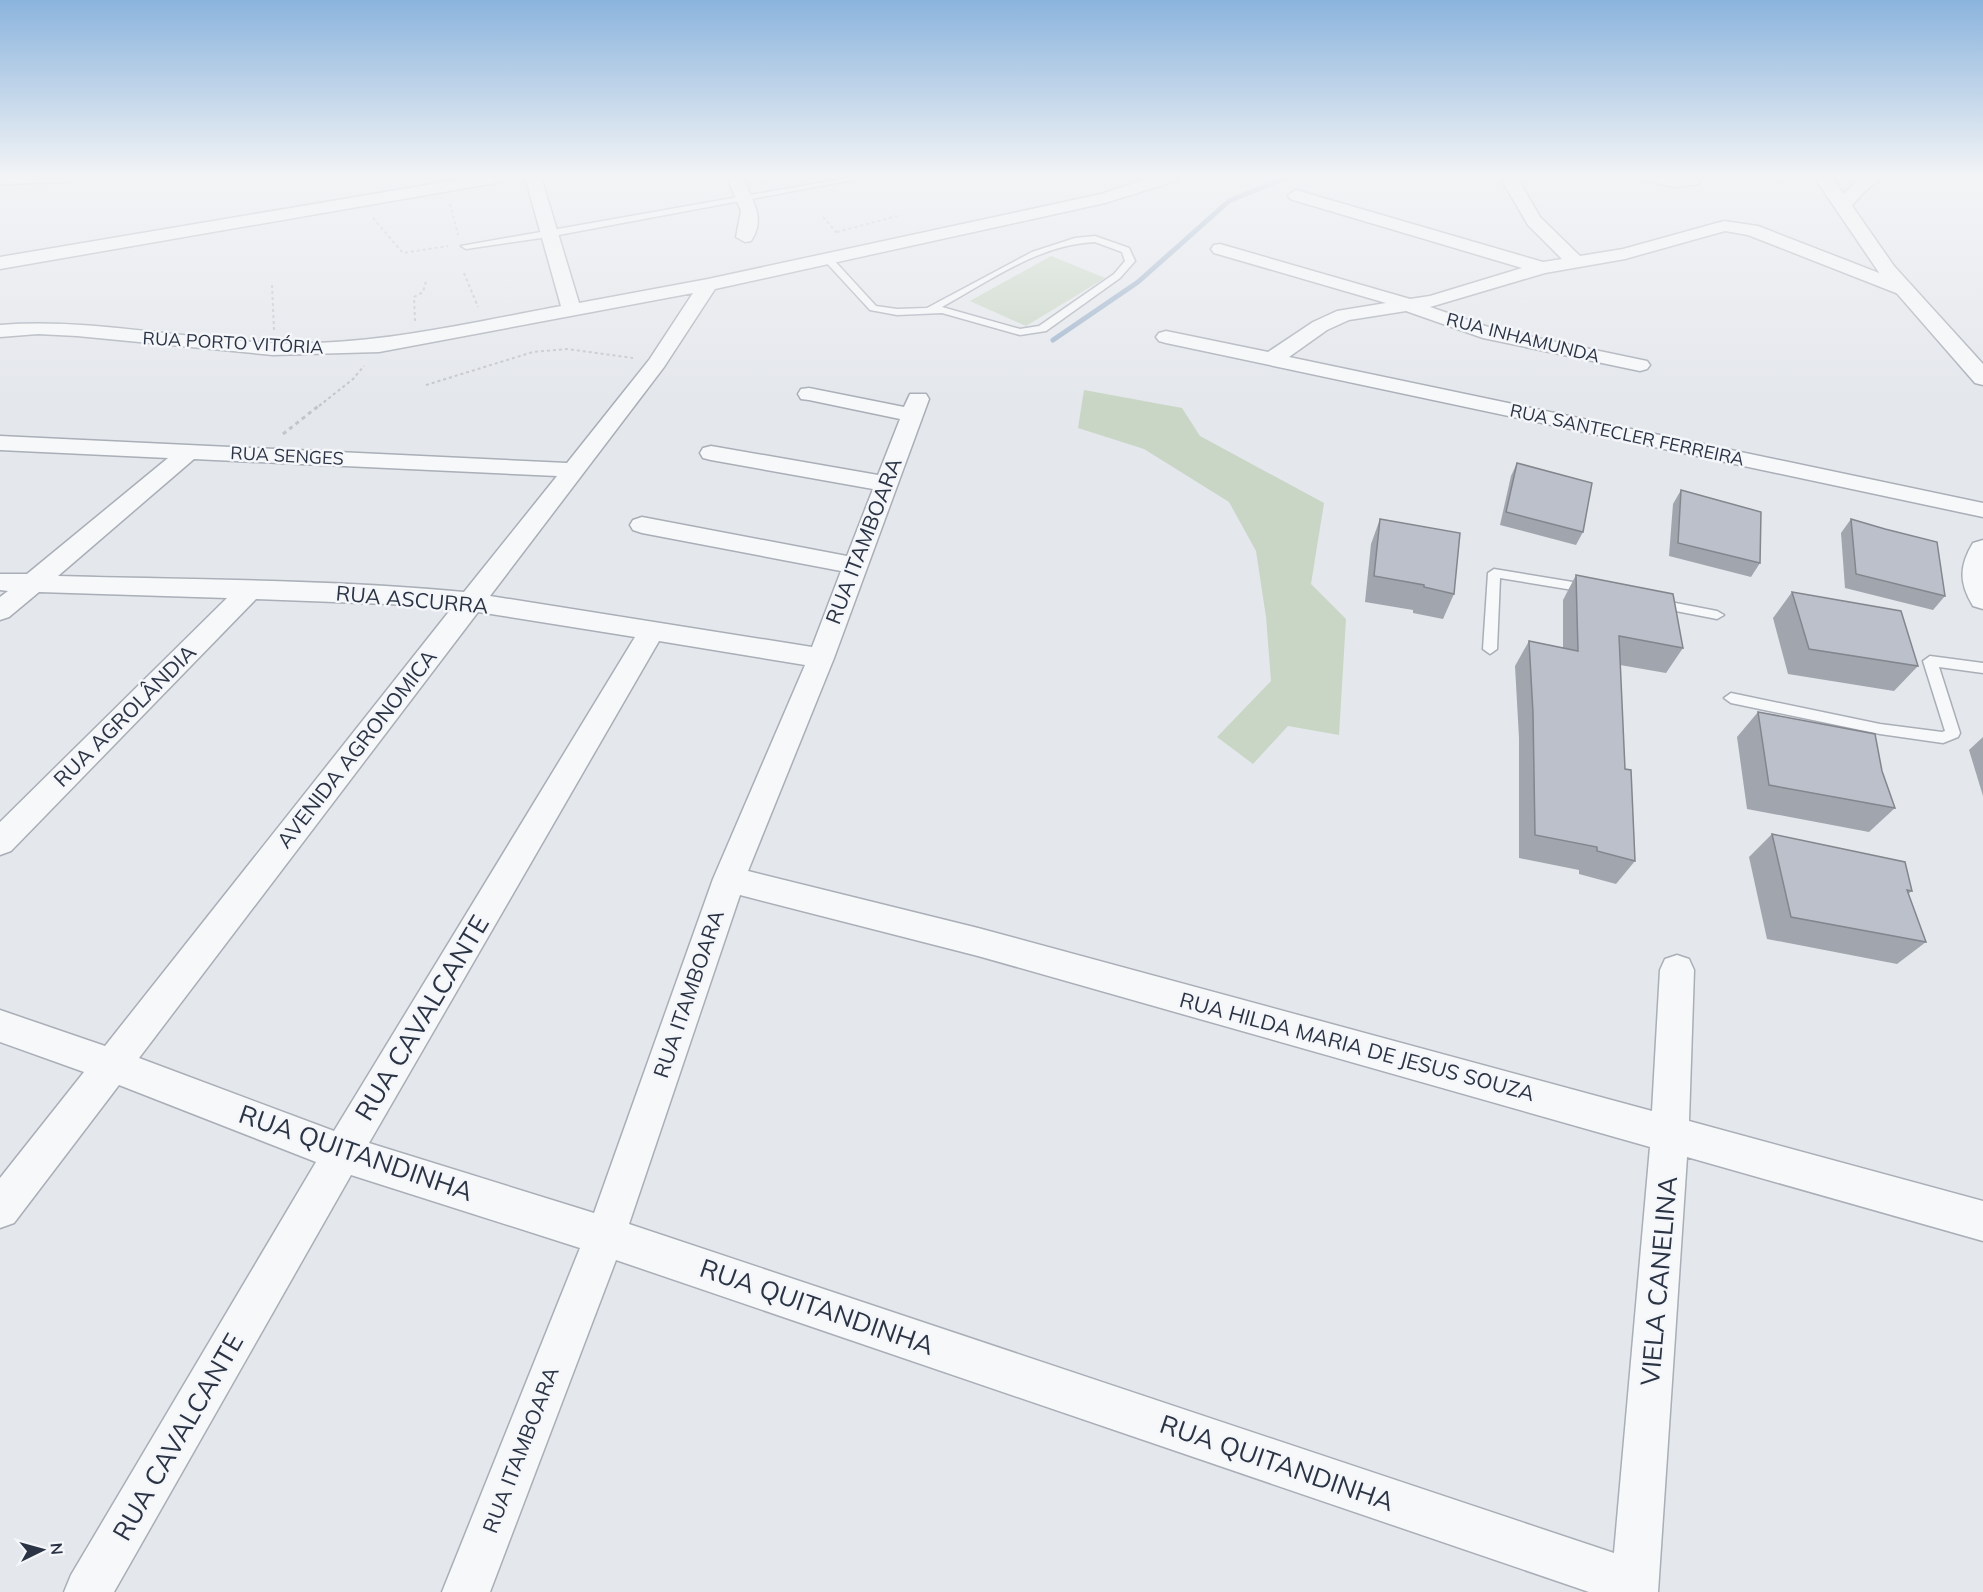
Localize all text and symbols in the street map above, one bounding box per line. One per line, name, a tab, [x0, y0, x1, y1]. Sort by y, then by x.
street label: RUA INHAMUNDA	[1444, 307, 1602, 368]
street label: RUA PORTO VITÓRIA	[142, 326, 324, 359]
street label: RUA SANTECLER FERREIRA	[1508, 398, 1746, 471]
street label: RUA SENGES	[230, 441, 344, 470]
street label: RUA ITAMBOARA	[819, 453, 907, 627]
street label: RUA ASCURRA	[335, 579, 490, 619]
street label: RUA AGROLÂNDIA	[48, 638, 201, 792]
street label: AVENIDA AGRONOMICA	[271, 644, 442, 853]
street label: RUA ITAMBOARA	[647, 906, 729, 1081]
street label: RUA CAVALCANTE	[347, 909, 496, 1126]
street label: RUA HILDA MARIA DE JESUS SOUZA	[1177, 986, 1538, 1106]
street label: RUA QUITANDINHA	[235, 1097, 478, 1208]
street label: VIELA CANELINA	[1633, 1175, 1684, 1387]
street label: RUA QUITANDINHA	[696, 1251, 939, 1362]
street label: RUA CAVALCANTE	[105, 1327, 250, 1546]
street label: RUA ITAMBOARA	[476, 1362, 564, 1536]
street label: RUA QUITANDINHA	[1156, 1407, 1399, 1518]
north arrow	[12, 1520, 72, 1580]
text: N	[46, 1542, 67, 1556]

